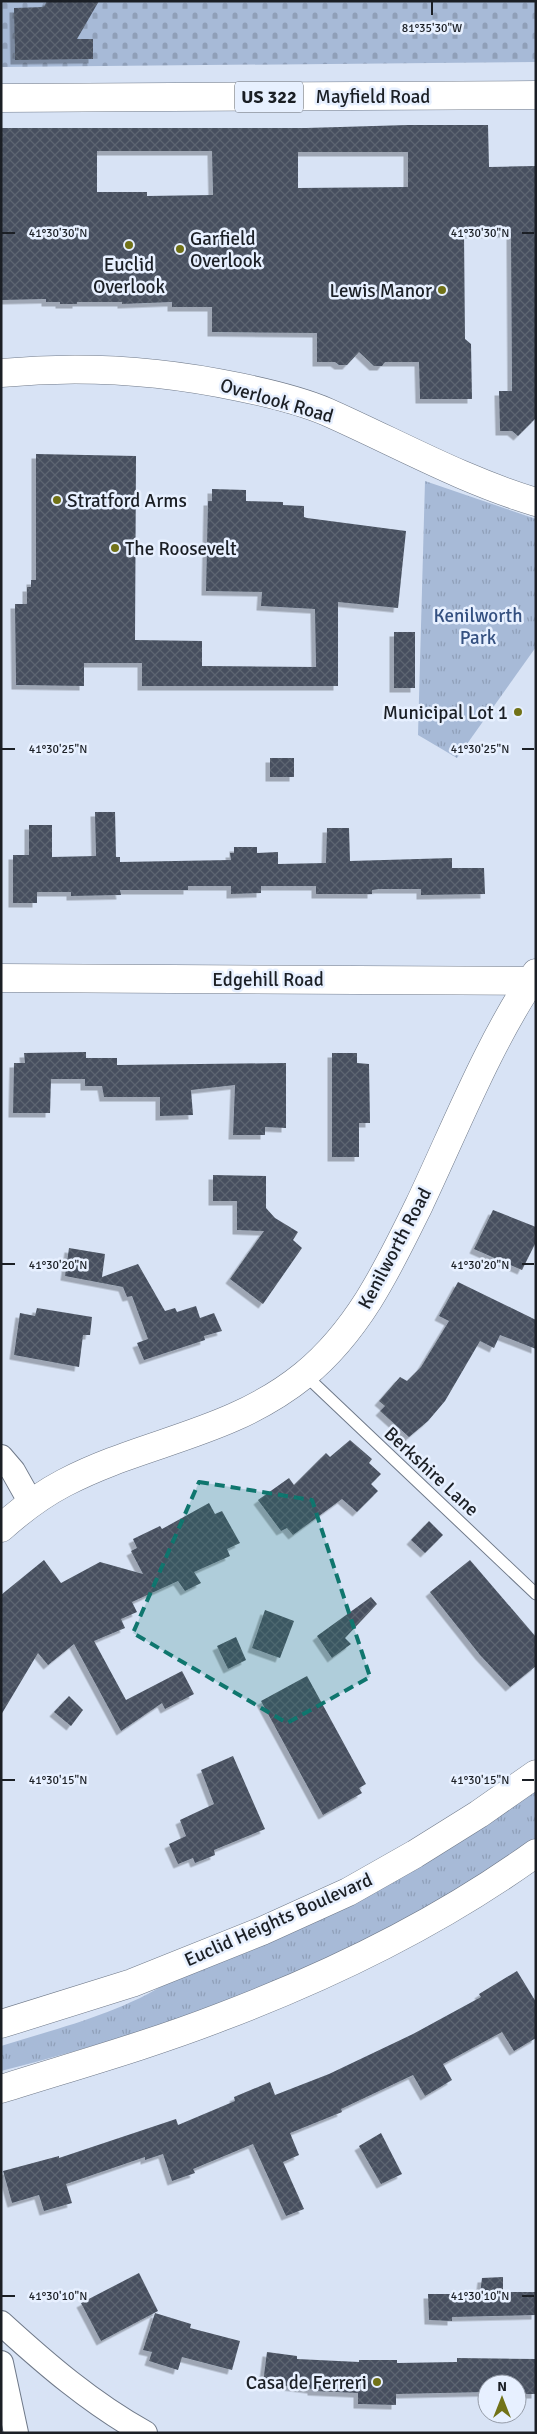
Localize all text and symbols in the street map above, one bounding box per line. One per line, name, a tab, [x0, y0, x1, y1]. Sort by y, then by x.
text: 81°35'30"W	[402, 21, 462, 36]
road number: US 322	[235, 81, 303, 112]
street label: Mayfield Road	[316, 85, 430, 109]
text: 41°30'30"N	[29, 226, 87, 241]
text: 41°30'30"N	[451, 226, 509, 241]
place label: Garfield Overlook	[190, 227, 263, 273]
marker: Euclid Overlook	[123, 239, 135, 251]
marker: Garfield Overlook	[174, 243, 186, 255]
place label: Euclid Overlook	[93, 253, 165, 299]
place label: Lewis Manor	[329, 279, 432, 303]
marker: Lewis Manor	[436, 284, 448, 296]
street label: Overlook Road	[217, 373, 336, 429]
place label: Stratford Arms	[67, 489, 187, 513]
marker: Stratford Arms	[51, 494, 63, 506]
place label: The Roosevelt	[125, 537, 237, 561]
marker: The Roosevelt	[109, 542, 121, 554]
park label: Kenilworth Park	[433, 604, 523, 650]
place label: Municipal Lot 1	[383, 701, 508, 725]
marker: Municipal Lot 1	[512, 706, 524, 718]
text: 41°30'25"N	[29, 742, 87, 757]
text: 41°30'25"N	[451, 742, 509, 757]
street label: Edgehill Road	[212, 968, 324, 992]
street label: Kenilworth Road	[353, 1184, 437, 1313]
text: 41°30'20"N	[29, 1258, 87, 1273]
text: 41°30'20"N	[451, 1258, 509, 1273]
street label: Berkshire Lane	[379, 1422, 484, 1522]
text: 41°30'15"N	[29, 1773, 87, 1788]
text: 41°30'15"N	[451, 1773, 509, 1788]
street label: Euclid Heights Boulevard	[181, 1868, 376, 1972]
text: 41°30'10"N	[29, 2289, 87, 2304]
text: 41°30'10"N	[451, 2289, 509, 2304]
place label: Casa de Ferreri	[246, 2371, 367, 2395]
north arrow	[477, 2374, 527, 2424]
marker: Casa de Ferreri	[371, 2376, 383, 2388]
text: N	[497, 2378, 507, 2395]

